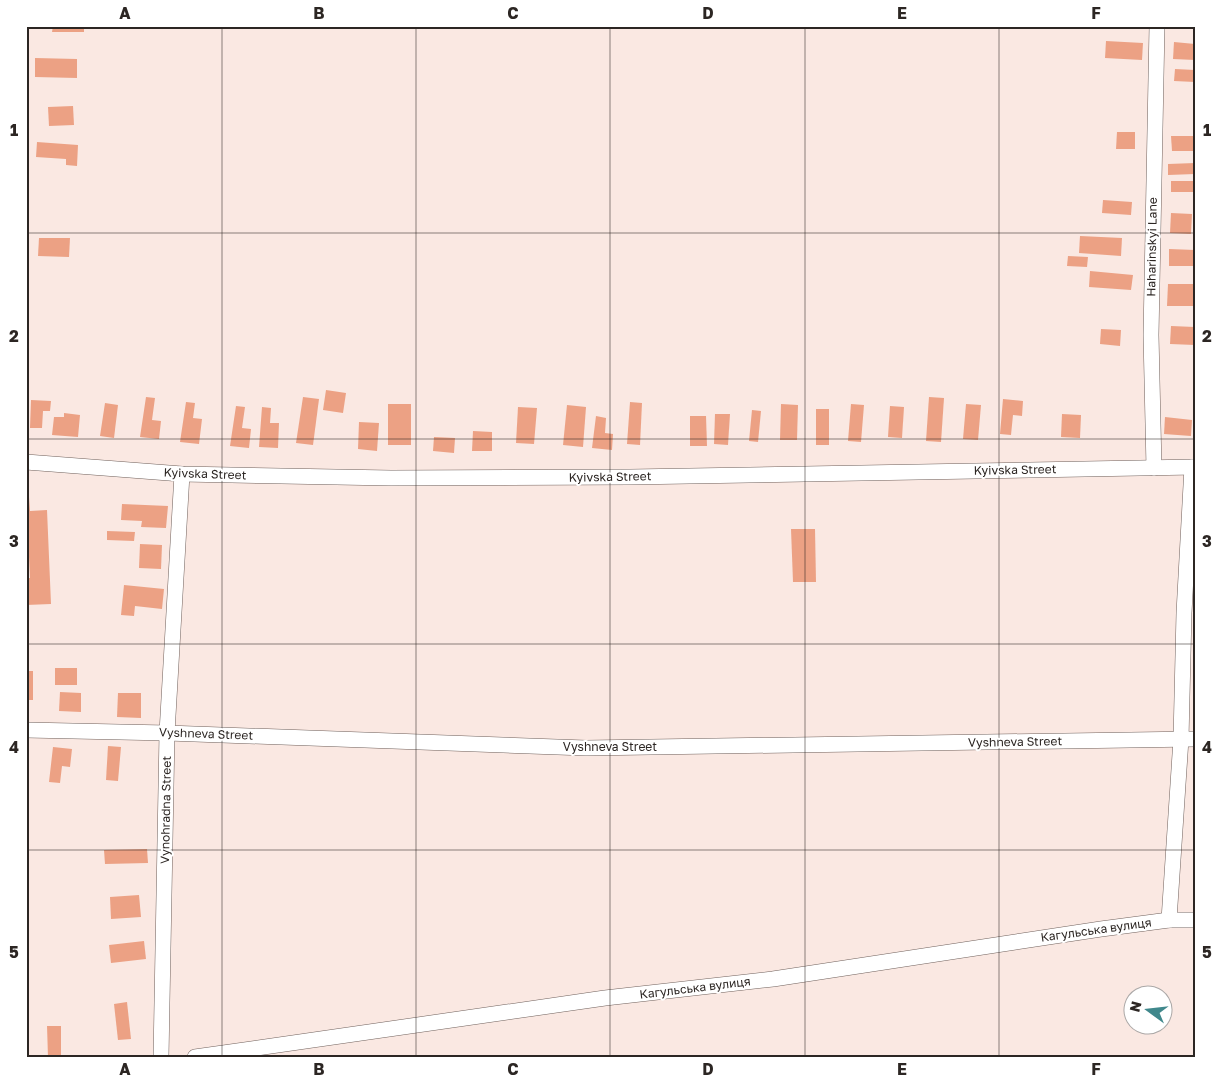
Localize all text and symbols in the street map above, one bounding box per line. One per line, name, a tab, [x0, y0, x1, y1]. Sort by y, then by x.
text: A	[119, 3, 131, 23]
text: B	[313, 3, 325, 23]
text: C	[507, 3, 519, 23]
text: D	[702, 3, 714, 23]
text: E	[897, 3, 907, 23]
text: F	[1091, 3, 1101, 23]
text: 1	[10, 120, 18, 140]
text: 1	[1203, 120, 1211, 140]
street label: Haharinskyi Lane	[1143, 197, 1160, 297]
text: 2	[9, 326, 19, 346]
text: 2	[1202, 326, 1212, 346]
street label: Kyivska Street	[973, 461, 1057, 478]
street label: Kyivska Street	[163, 465, 247, 482]
street label: Kyivska Street	[568, 468, 652, 485]
text: 3	[9, 531, 19, 551]
text: 3	[1202, 531, 1212, 551]
street label: Vyshneva Street	[159, 724, 254, 743]
street label: Vyshneva Street	[968, 733, 1062, 750]
text: 4	[9, 737, 19, 757]
text: 4	[1202, 737, 1212, 757]
street label: Vyshneva Street	[563, 739, 657, 754]
street label: Vynohradna Street	[157, 756, 174, 864]
street label: Кагульська вулиця	[1039, 914, 1152, 945]
text: 5	[9, 942, 19, 962]
text: 5	[1202, 942, 1212, 962]
street label: Кагульська вулиця	[638, 973, 751, 1002]
north arrow	[1124, 986, 1174, 1036]
text: N	[1125, 999, 1145, 1014]
text: A	[119, 1059, 131, 1079]
text: B	[313, 1059, 325, 1079]
text: C	[507, 1059, 519, 1079]
text: D	[702, 1059, 714, 1079]
text: E	[897, 1059, 907, 1079]
text: F	[1091, 1059, 1101, 1079]

